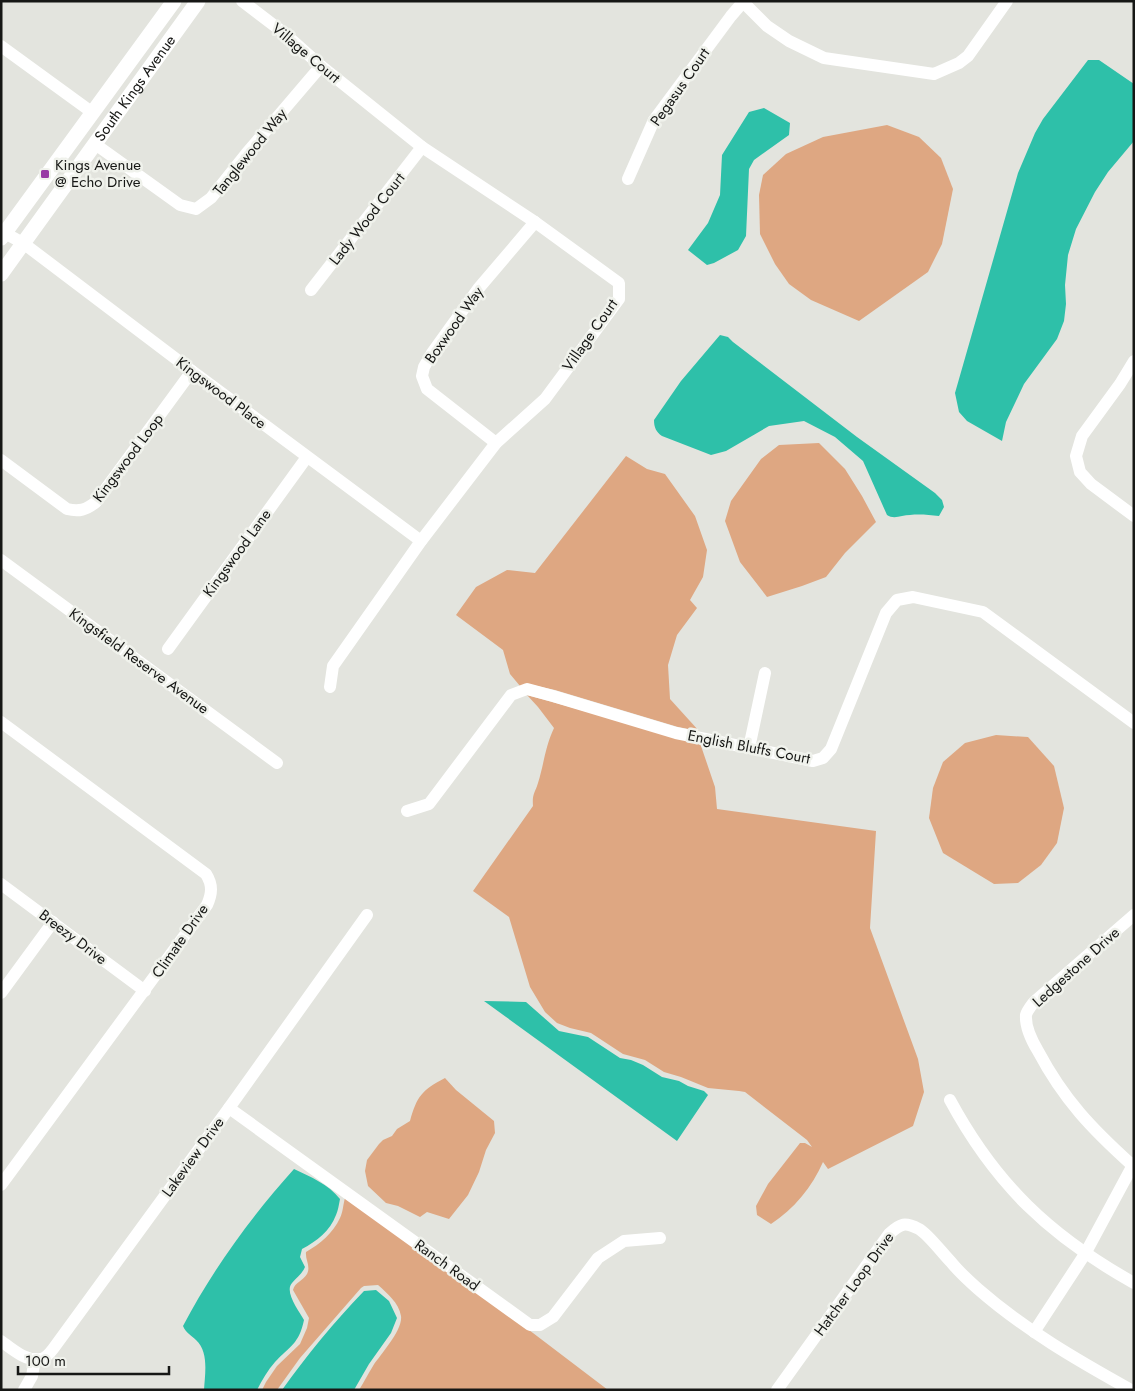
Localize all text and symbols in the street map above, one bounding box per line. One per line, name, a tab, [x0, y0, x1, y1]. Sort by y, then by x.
street label: Village Court	[267, 18, 345, 89]
street label: South Kings Avenue	[89, 30, 181, 146]
street label: Pegasus Court	[645, 43, 715, 131]
street label: Tanglewood Way	[208, 103, 292, 200]
place label: Kings Avenue @ Echo Drive	[55, 154, 141, 193]
marker: Kings Avenue @ Echo Drive	[39, 168, 51, 180]
street label: Lady Wood Court	[324, 168, 410, 270]
street label: Boxwood Way	[419, 282, 489, 368]
street label: Village Court	[557, 294, 623, 376]
street label: Kingswood Place	[171, 352, 271, 434]
street label: Kingswood Loop	[87, 409, 169, 507]
street label: Kingswood Lane	[198, 504, 277, 601]
street label: Kingsfield Reserve Avenue	[65, 603, 214, 719]
street label: English Bluffs Court	[686, 724, 813, 770]
street label: Climate Drive	[146, 899, 214, 982]
street label: Breezy Drive	[34, 904, 112, 970]
street label: Ledgestone Drive	[1028, 922, 1125, 1012]
street label: Lakeview Drive	[157, 1112, 230, 1201]
street label: Hatcher Loop Drive	[809, 1227, 899, 1340]
street label: Ranch Road	[410, 1234, 484, 1296]
scale bar	[18, 1344, 169, 1376]
text: 100 m	[25, 1350, 66, 1372]

